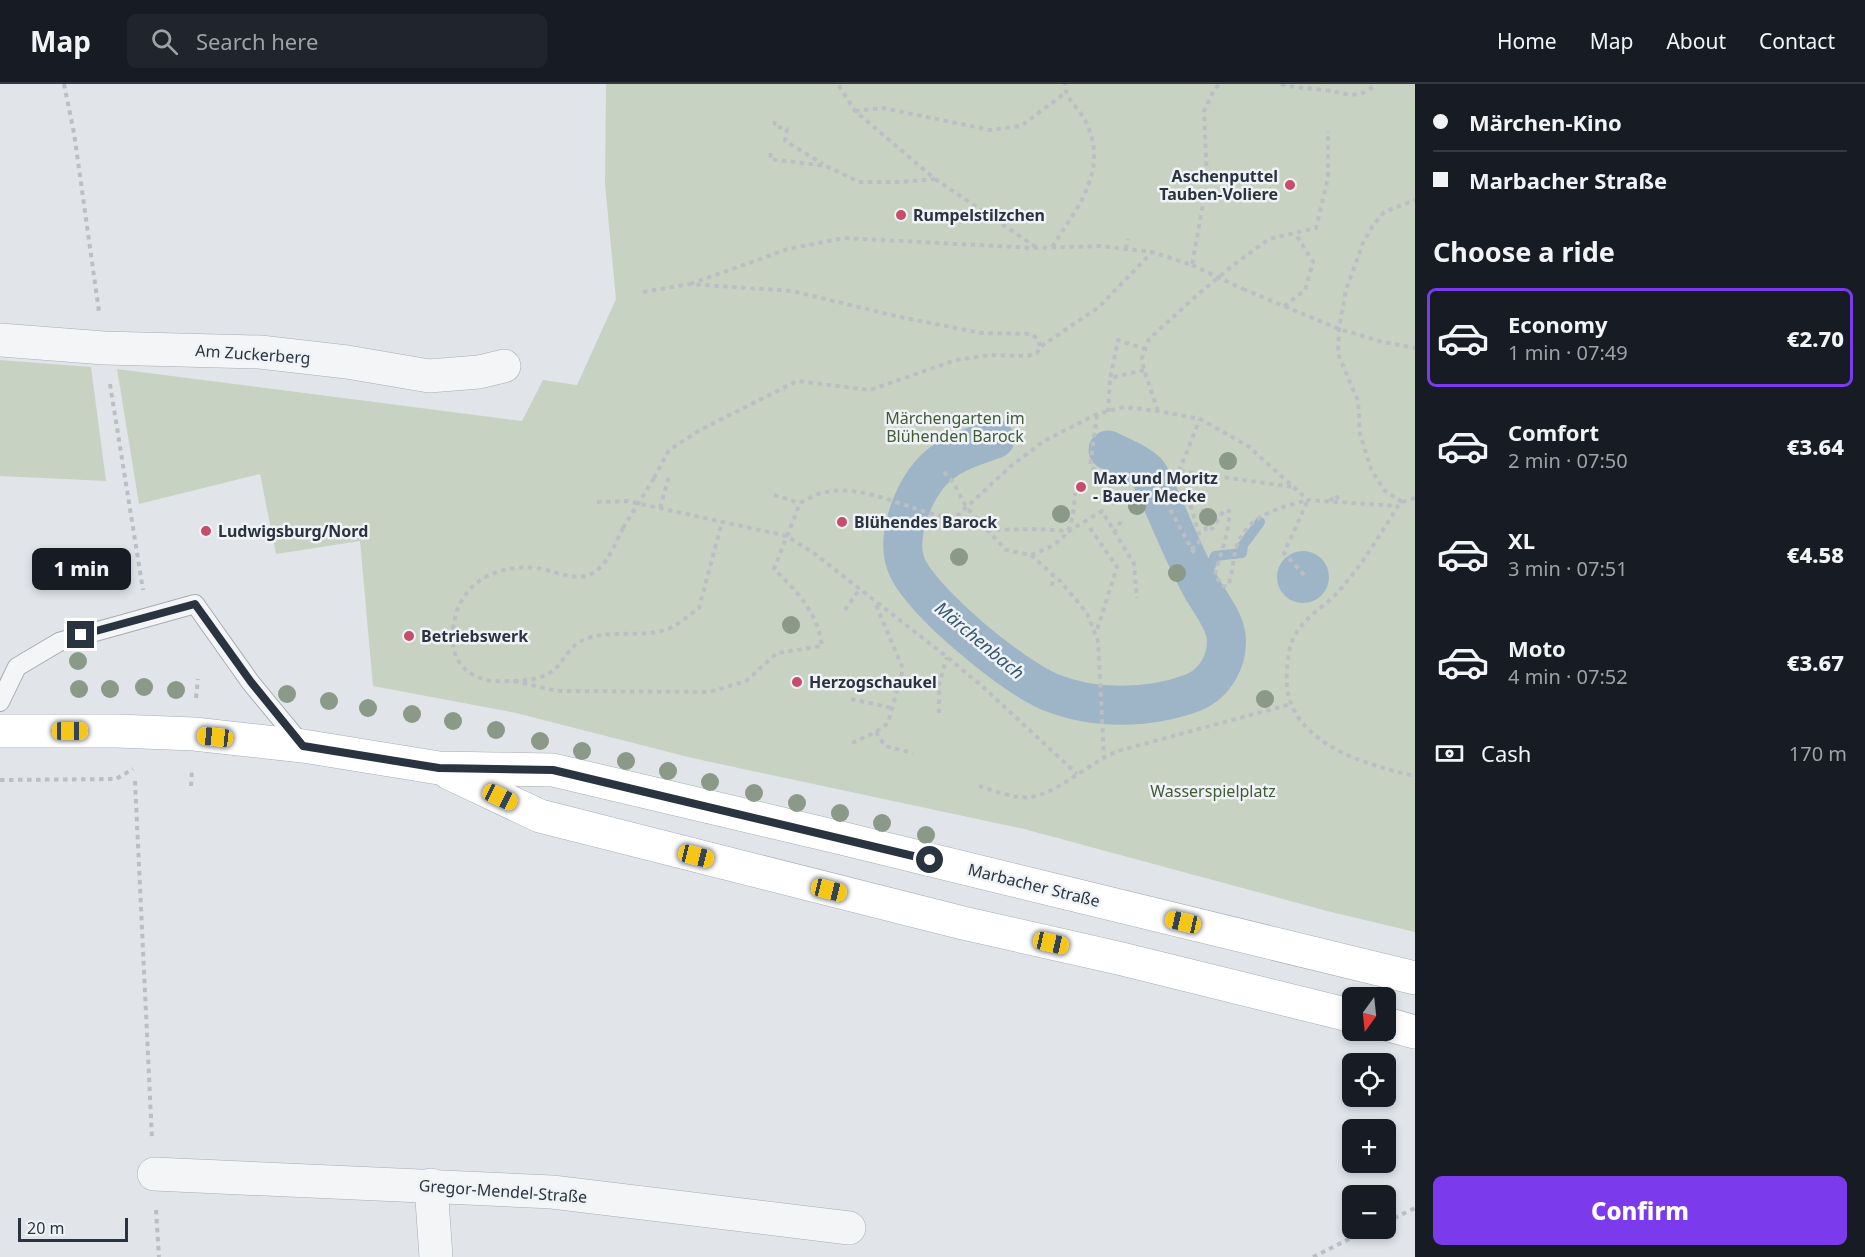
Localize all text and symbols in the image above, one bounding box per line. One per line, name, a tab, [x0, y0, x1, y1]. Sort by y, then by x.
search box	[127, 14, 547, 68]
text: Map	[30, 22, 91, 60]
icon: search	[148, 25, 181, 58]
text: Search here	[196, 26, 318, 56]
text: Home	[1497, 27, 1557, 55]
text: Map	[1590, 27, 1633, 55]
text: About	[1666, 27, 1726, 55]
text: Contact	[1759, 27, 1835, 55]
text: Märchen-Kino	[1469, 107, 1622, 137]
place label: Aschenputtel Tauben-Voliere	[1159, 165, 1278, 205]
text: Marbacher Straße	[1469, 165, 1667, 195]
marker: Aschenputtel Tauben-Voliere	[1283, 178, 1297, 192]
place label: Rumpelstilzchen	[913, 204, 1045, 226]
marker: Rumpelstilzchen	[894, 208, 908, 222]
text: Choose a ride	[1433, 233, 1615, 270]
text: Economy	[1508, 309, 1607, 339]
icon: car	[1436, 311, 1490, 365]
text: €2.70	[1787, 323, 1844, 353]
street label: Am Zuckerberg	[195, 339, 311, 369]
text: 1 min · 07:49	[1508, 339, 1628, 366]
park label: Märchengarten im Blühenden Barock	[885, 407, 1025, 447]
text: Comfort	[1508, 417, 1599, 447]
icon: car	[1436, 419, 1490, 473]
text: €3.64	[1787, 431, 1844, 461]
text: 2 min · 07:50	[1508, 447, 1628, 474]
place label: Max und Moritz - Bauer Mecke	[1093, 467, 1218, 507]
marker: Max und Moritz - Bauer Mecke	[1074, 480, 1088, 494]
place label: Blühendes Barock	[854, 511, 997, 533]
marker: Blühendes Barock	[835, 515, 849, 529]
place label: Ludwigsburg/Nord	[218, 520, 368, 542]
marker: Ludwigsburg/Nord	[199, 524, 213, 538]
text: XL	[1508, 525, 1535, 555]
icon: car	[1436, 527, 1490, 581]
text: €4.58	[1787, 539, 1844, 569]
callout: 1 min	[32, 548, 130, 590]
text: 1 min	[54, 555, 109, 582]
text: 3 min · 07:51	[1508, 555, 1628, 582]
water label: Märchenbach	[930, 596, 1030, 684]
route end	[67, 621, 94, 648]
place label: Betriebswerk	[421, 625, 528, 647]
marker: Betriebswerk	[402, 629, 416, 643]
text: Moto	[1508, 633, 1566, 663]
icon: car	[1436, 635, 1490, 689]
text: €3.67	[1787, 647, 1844, 677]
text: 4 min · 07:52	[1508, 663, 1628, 690]
place label: Herzogschaukel	[809, 671, 937, 693]
marker: Herzogschaukel	[790, 675, 804, 689]
car	[52, 722, 88, 740]
car	[196, 726, 234, 748]
icon: cash	[1433, 737, 1466, 770]
text: Cash	[1481, 738, 1531, 768]
text: 170 m	[1789, 740, 1847, 767]
park label: Wasserspielplatz	[1150, 780, 1276, 802]
car	[480, 781, 520, 813]
car	[676, 843, 716, 869]
route start	[916, 846, 943, 873]
street label: Marbacher Straße	[966, 858, 1102, 912]
car	[809, 877, 849, 903]
car	[1163, 909, 1203, 935]
car	[1031, 930, 1071, 956]
north arrow	[1342, 987, 1396, 1041]
map controls	[1342, 987, 1396, 1239]
button: locate	[1342, 1053, 1396, 1107]
button: +	[1342, 1119, 1396, 1173]
street label: Gregor-Mendel-Straße	[418, 1174, 588, 1208]
button: Confirm	[1433, 1176, 1847, 1245]
button: −	[1342, 1185, 1396, 1239]
scale bar	[18, 1215, 128, 1242]
text: 20 m	[27, 1217, 64, 1239]

